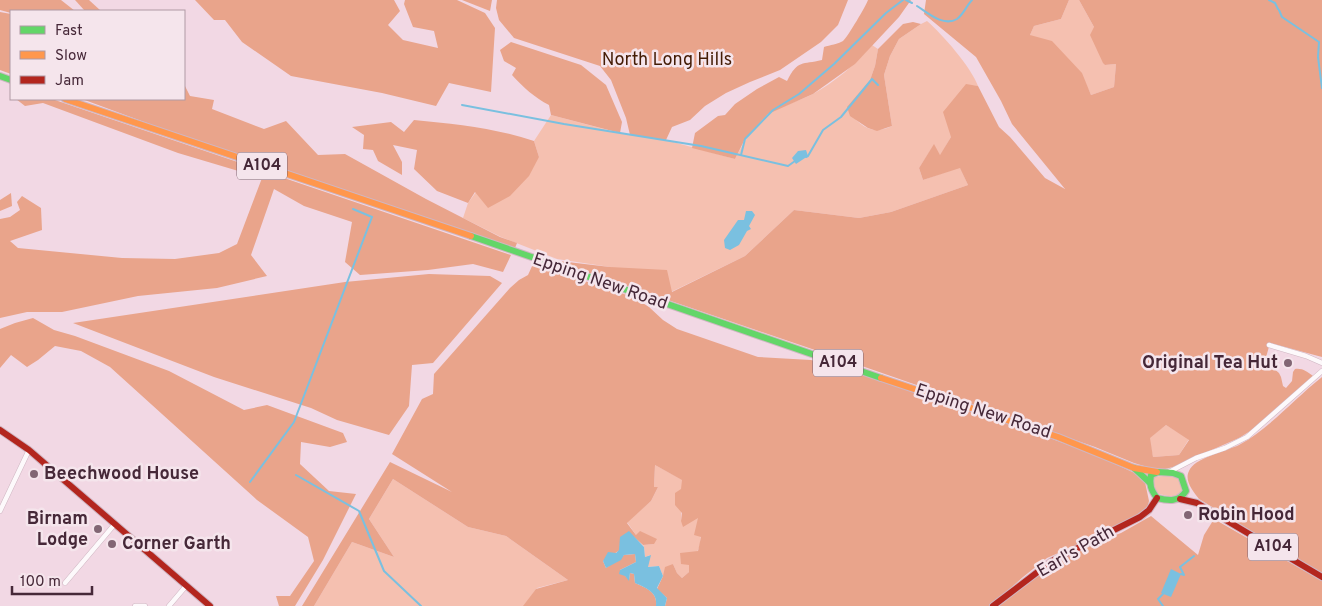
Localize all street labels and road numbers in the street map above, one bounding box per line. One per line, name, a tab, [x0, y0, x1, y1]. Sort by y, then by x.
road number: A104	[237, 153, 287, 180]
street label: Epping New Road	[529, 248, 671, 316]
road number: A104	[813, 349, 863, 376]
street label: Epping New Road	[912, 379, 1054, 445]
street label: Earl's Path	[1033, 521, 1119, 583]
road number: A104	[1248, 534, 1298, 560]

